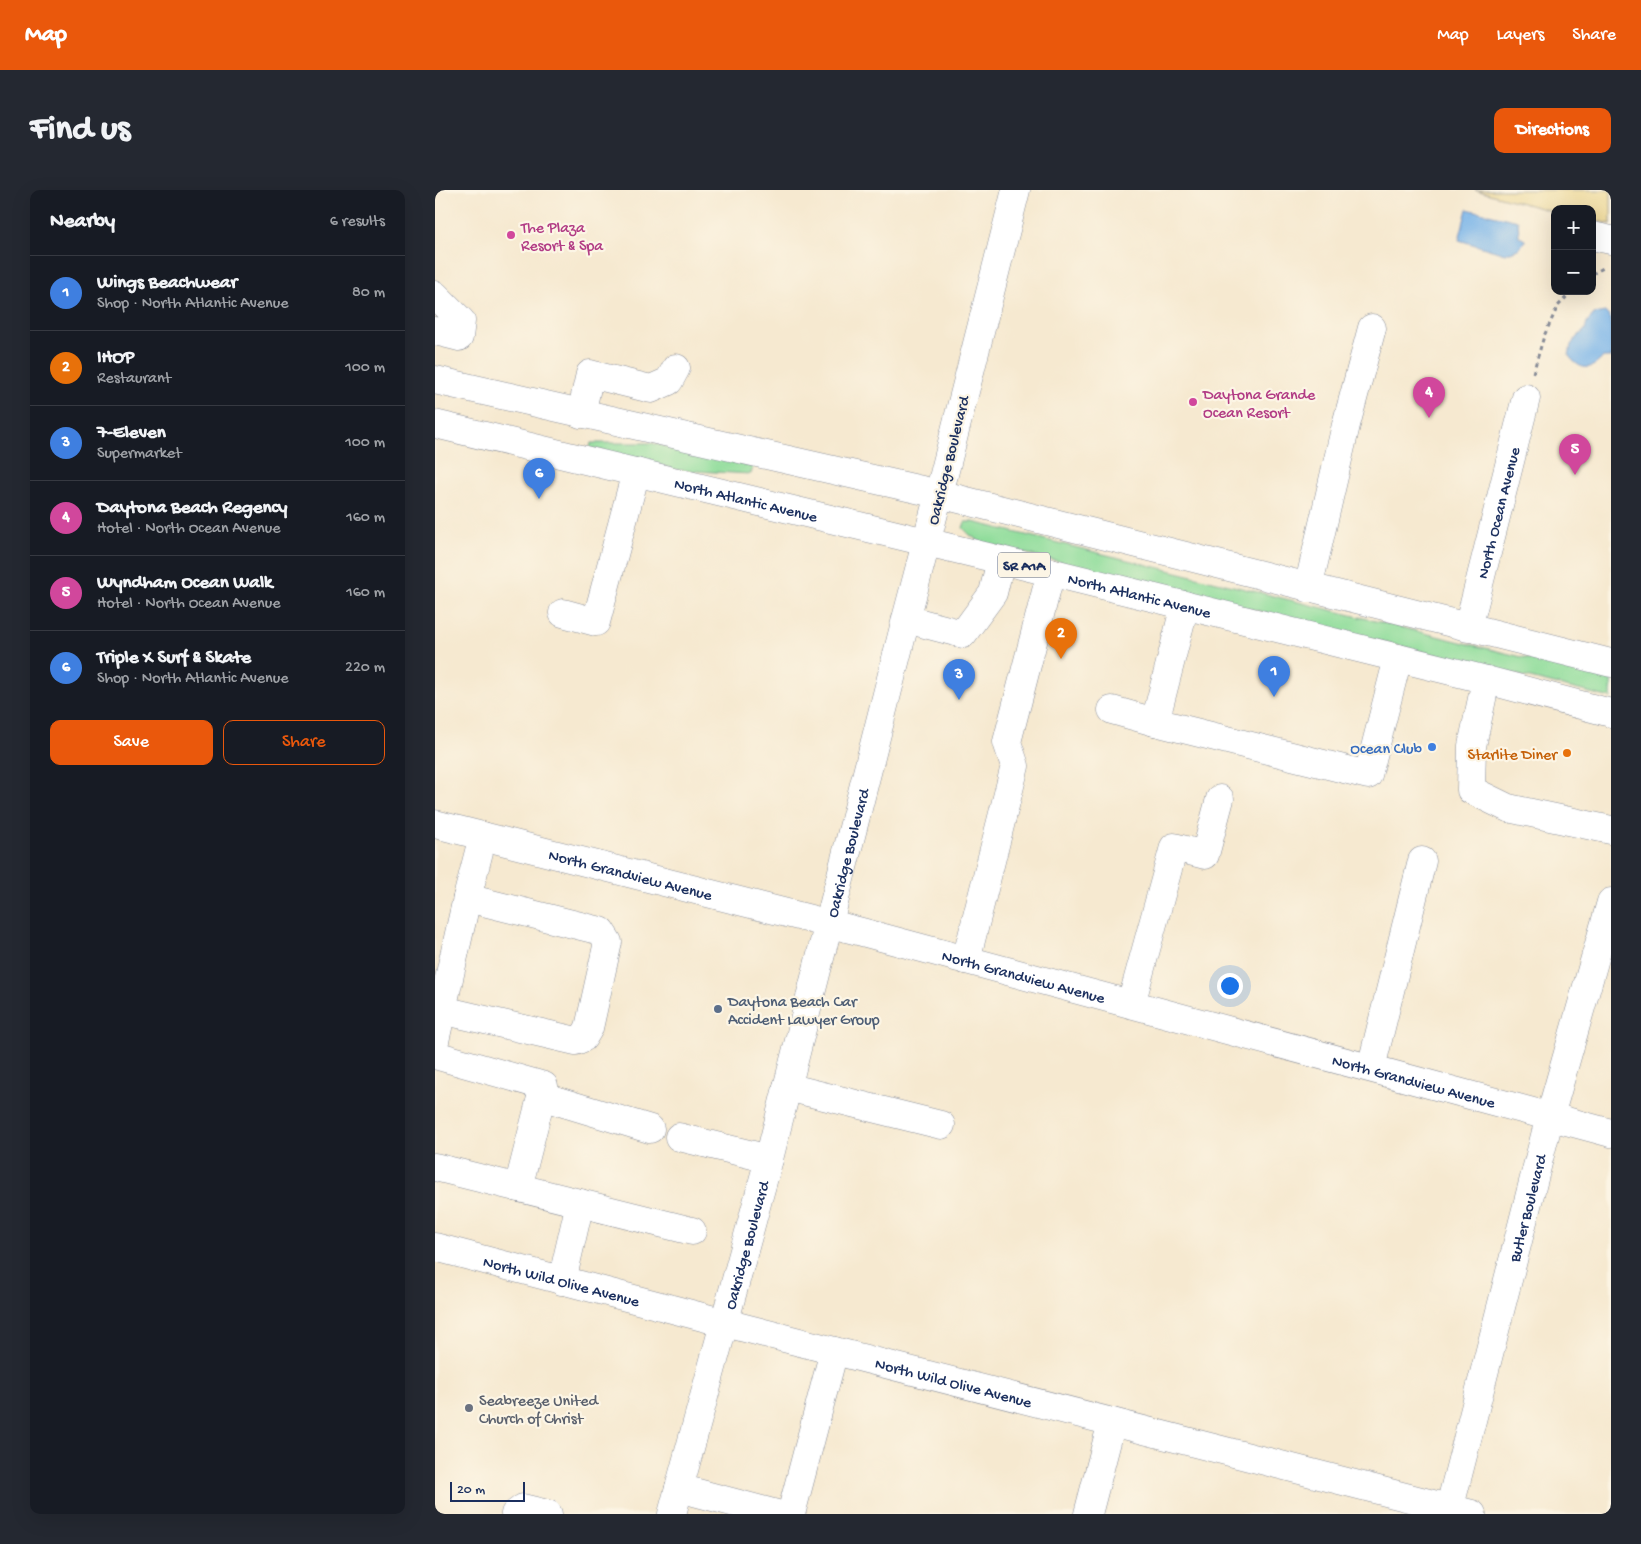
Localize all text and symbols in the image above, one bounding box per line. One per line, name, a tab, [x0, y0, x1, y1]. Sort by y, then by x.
text: Map	[25, 21, 67, 50]
text: Map	[1437, 25, 1469, 46]
text: Layers	[1497, 25, 1544, 46]
text: Share	[1572, 25, 1616, 46]
button: Directions	[1494, 108, 1611, 153]
text: Find us	[30, 110, 130, 151]
map controls	[1551, 205, 1596, 295]
button: +	[1551, 205, 1596, 250]
text: Nearby	[50, 210, 115, 235]
text: 6 results	[330, 213, 385, 232]
place label: The Plaza Resort & Spa	[520, 220, 604, 257]
marker: The Plaza Resort & Spa	[505, 229, 517, 241]
button: −	[1551, 250, 1596, 295]
text: Wings Beachwear	[97, 272, 237, 295]
text: 1	[63, 284, 69, 303]
text: 80 m	[352, 284, 385, 303]
text: Shop · North Atlantic Avenue	[97, 295, 288, 314]
text: IHOP	[97, 347, 134, 370]
text: 2	[62, 359, 70, 378]
text: 100 m	[345, 359, 385, 378]
text: Restaurant	[97, 370, 171, 389]
pin: 4	[1413, 377, 1445, 418]
place label: Daytona Grande Ocean Resort	[1202, 387, 1316, 424]
street label: Oakridge Boulevard	[925, 393, 976, 527]
marker: Daytona Grande Ocean Resort	[1187, 396, 1199, 408]
text: 7-Eleven	[97, 422, 166, 445]
text: 3	[62, 434, 70, 453]
text: 100 m	[345, 434, 385, 453]
pin: 5	[1559, 434, 1591, 475]
text: Supermarket	[97, 445, 182, 464]
street label: North Ocean Avenue	[1475, 445, 1526, 581]
pin: 6	[523, 458, 555, 499]
street label: North Atlantic Avenue	[672, 476, 820, 529]
text: Daytona Beach Regency	[97, 497, 287, 520]
text: 4	[62, 509, 70, 528]
text: 160 m	[346, 509, 385, 528]
text: Hotel · North Ocean Avenue	[97, 520, 280, 539]
road number: SR A1A	[998, 552, 1050, 578]
street label: North Atlantic Avenue	[1065, 571, 1213, 625]
text: Wyndham Ocean Walk	[97, 572, 273, 595]
text: 5	[62, 584, 70, 603]
text: 160 m	[346, 584, 385, 603]
text: Hotel · North Ocean Avenue	[97, 595, 280, 614]
pin: 2	[1045, 618, 1077, 659]
text: Triple X Surf & Skate	[97, 647, 251, 670]
pin: 1	[1258, 656, 1290, 697]
text: 6	[62, 659, 70, 678]
text: 220 m	[345, 659, 385, 678]
pin: 3	[943, 659, 975, 700]
text: Shop · North Atlantic Avenue	[97, 670, 288, 689]
button: Save	[50, 720, 213, 765]
button: Share	[223, 720, 385, 765]
place label: Ocean Club	[1350, 741, 1423, 760]
marker: Ocean Club	[1426, 741, 1438, 753]
place label: Starlite Diner	[1468, 747, 1558, 766]
marker: Starlite Diner	[1561, 747, 1573, 759]
street label: Oakridge Boulevard	[825, 786, 876, 920]
street label: North Grandview Avenue	[546, 847, 715, 907]
street label: North Grandview Avenue	[939, 948, 1107, 1010]
your location	[1217, 973, 1243, 999]
place label: Daytona Beach Car Accident Lawyer Group	[727, 994, 880, 1031]
marker: Daytona Beach Car Accident Lawyer Group	[712, 1003, 724, 1015]
street label: North Grandview Avenue	[1329, 1053, 1497, 1115]
street label: Butler Boulevard	[1507, 1151, 1553, 1266]
street label: Oakridge Boulevard	[722, 1178, 776, 1312]
street label: North Wild Olive Avenue	[481, 1254, 642, 1313]
street label: North Wild Olive Avenue	[873, 1356, 1034, 1414]
place label: Seabreeze United Church of Christ	[479, 1393, 599, 1430]
marker: Seabreeze United Church of Christ	[463, 1402, 475, 1414]
scale bar	[450, 1479, 525, 1502]
text: 20 m	[457, 1482, 485, 1499]

